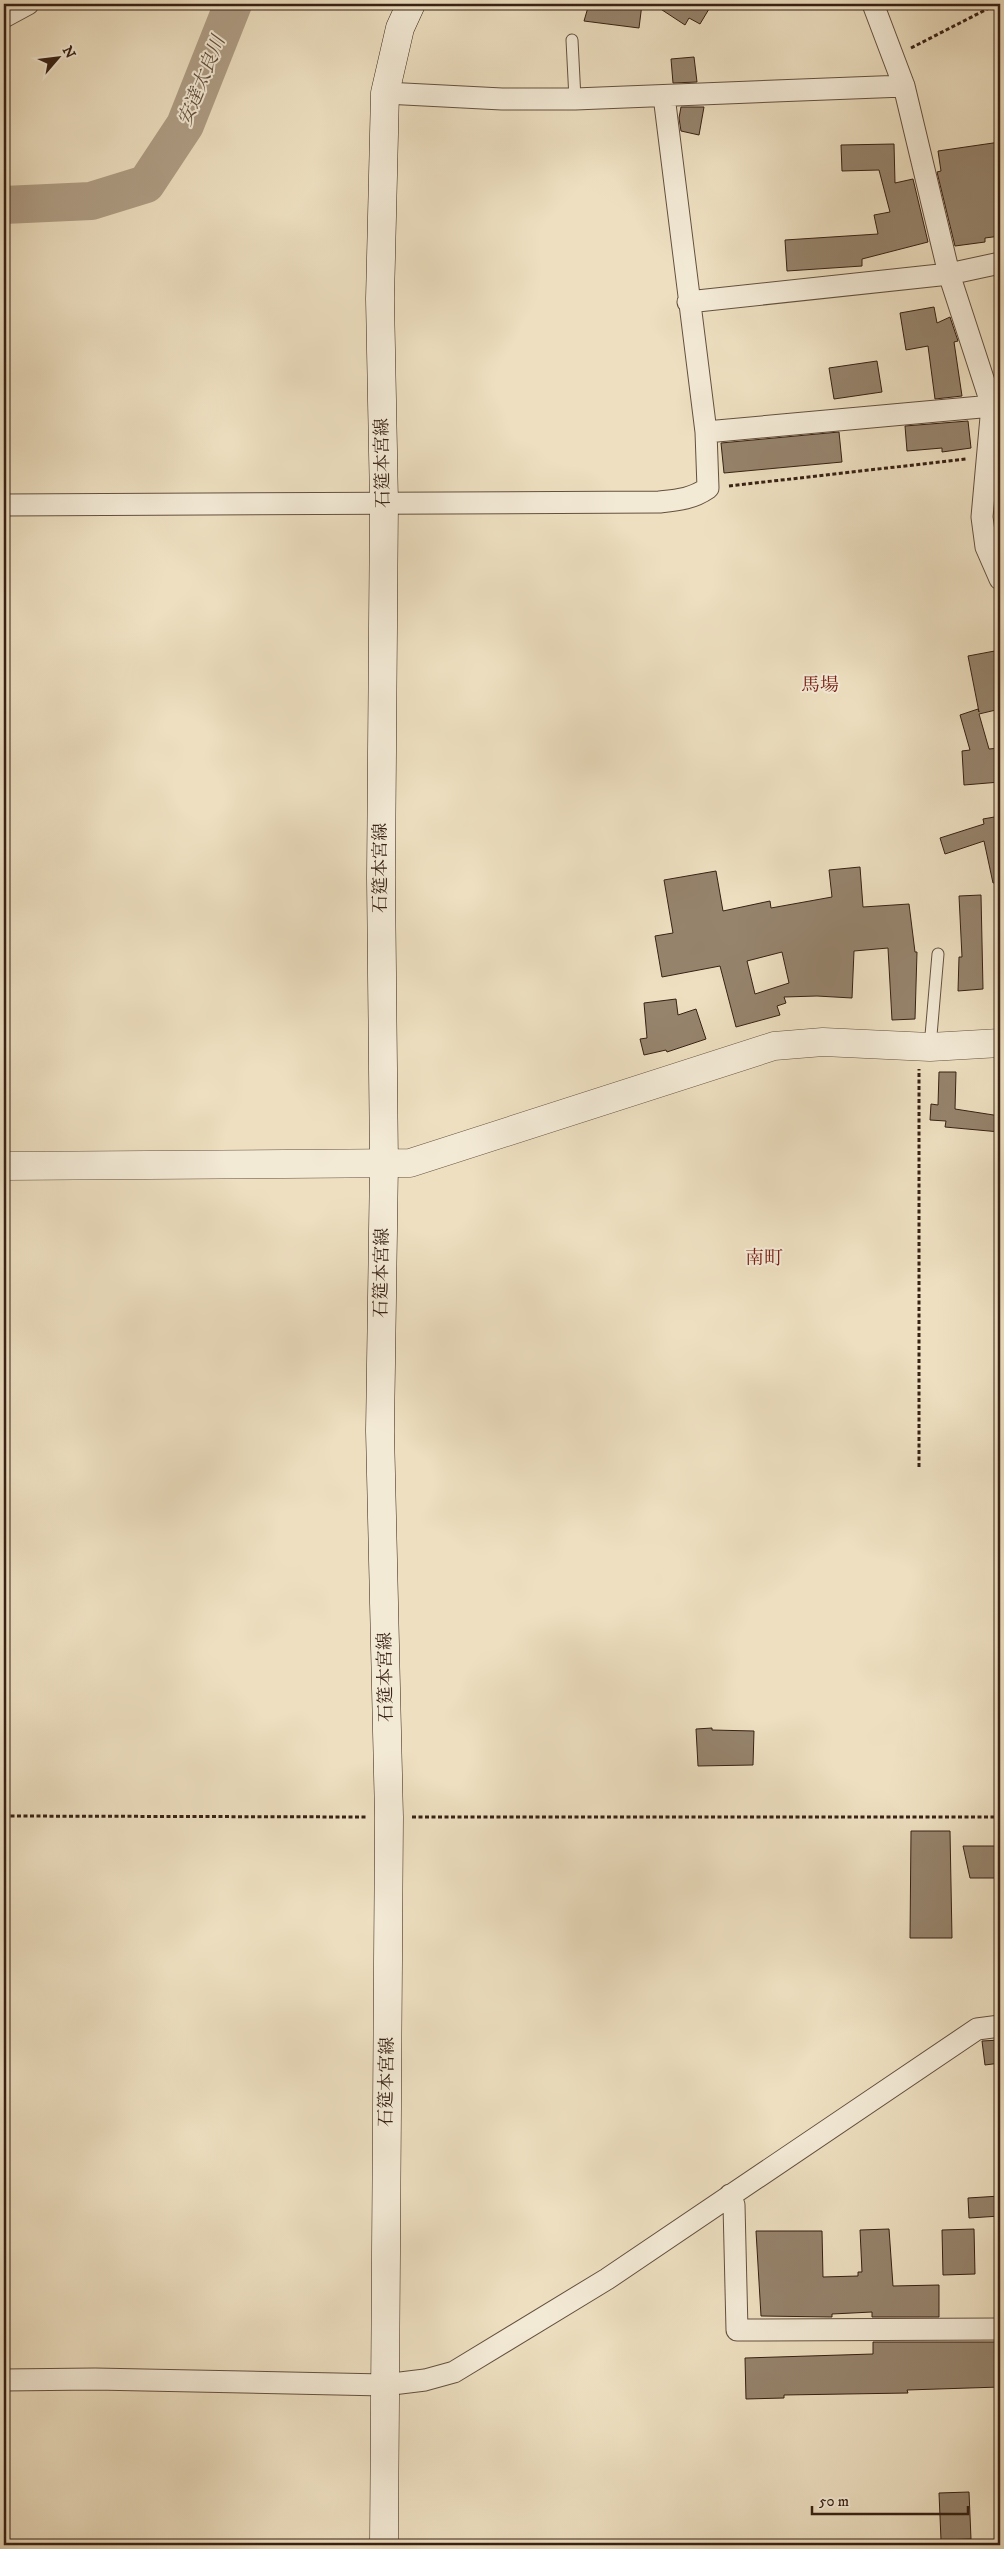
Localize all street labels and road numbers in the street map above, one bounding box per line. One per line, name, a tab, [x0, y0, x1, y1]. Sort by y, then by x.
street label: 石筵本宮線	[371, 418, 395, 508]
street label: 石筵本宮線	[370, 823, 392, 913]
street label: 石筵本宮線	[370, 1228, 394, 1318]
street label: 石筵本宮線	[374, 1632, 398, 1722]
street label: 石筵本宮線	[375, 2037, 399, 2127]

